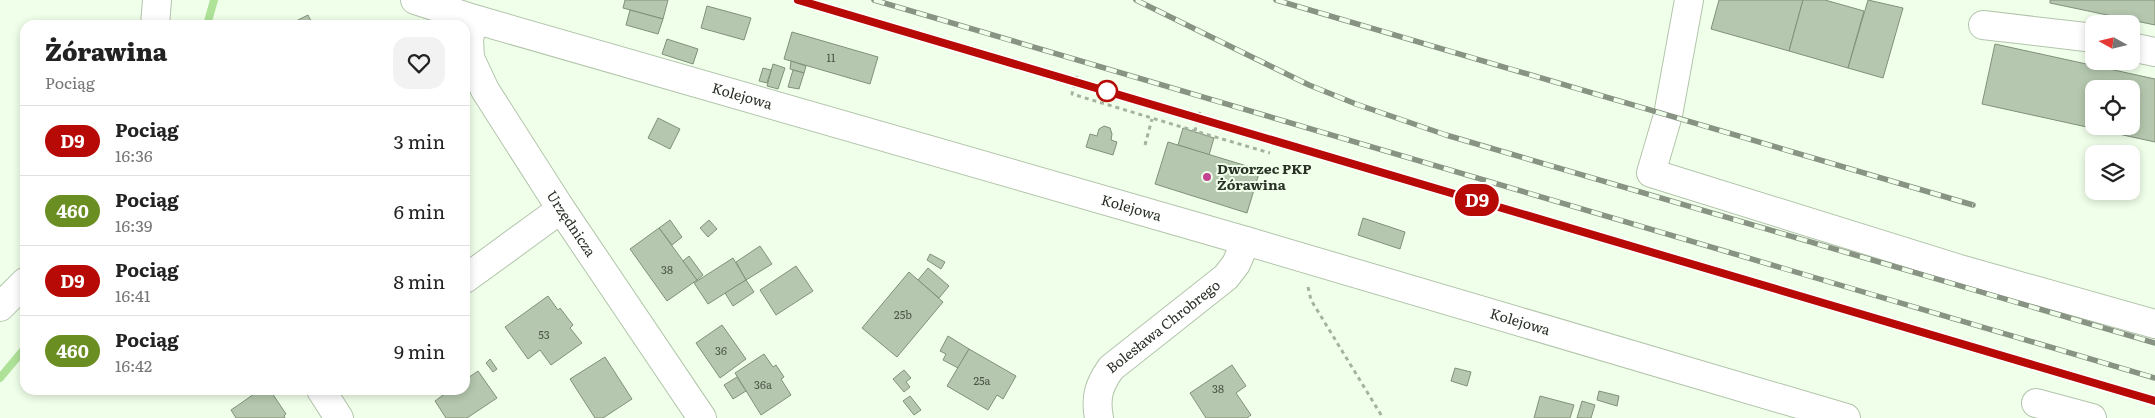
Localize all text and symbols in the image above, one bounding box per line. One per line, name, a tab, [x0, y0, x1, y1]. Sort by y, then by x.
north arrow	[2085, 15, 2140, 70]
map controls	[2085, 15, 2140, 200]
text: Żórawina	[45, 33, 167, 68]
button: heart	[393, 37, 445, 89]
house number: 11	[827, 49, 836, 65]
text: Pociąg	[45, 70, 95, 94]
street label: Kolejowa	[710, 77, 775, 113]
unlabelled marker	[1096, 80, 1118, 102]
button: locate	[2085, 80, 2140, 135]
text: Pociąg	[115, 115, 179, 143]
text: D9	[60, 127, 85, 154]
text: 3 min	[394, 127, 445, 155]
text: 16:36	[115, 143, 153, 167]
button: layers	[2085, 145, 2140, 200]
place label: Dworzec PKP Żórawina	[1217, 158, 1311, 194]
marker: Dworzec PKP Żórawina	[1201, 171, 1213, 183]
line badge: D9	[1454, 184, 1500, 216]
text: Pociąg	[115, 185, 179, 213]
street label: Urzędnicza	[543, 186, 601, 261]
text: D9	[1465, 186, 1489, 213]
street label: Kolejowa	[1099, 189, 1165, 225]
text: 460	[56, 197, 89, 224]
text: 6 min	[394, 197, 445, 225]
text: 16:39	[115, 213, 152, 237]
text: Pociąg	[115, 255, 179, 283]
house number: 38	[661, 261, 673, 277]
text: D9	[60, 267, 85, 294]
text: 8 min	[393, 267, 445, 295]
street label: Bolesława Chrobrego	[1102, 274, 1224, 377]
text: 16:41	[115, 283, 150, 307]
street label: Kolejowa	[1488, 303, 1553, 339]
house number: 25b	[894, 306, 912, 322]
text: Pociąg	[115, 325, 179, 353]
house number: 53	[538, 326, 550, 342]
text: 460	[56, 337, 89, 364]
text: 9 min	[394, 337, 445, 365]
house number: 36	[715, 342, 727, 358]
text: 16:42	[115, 353, 152, 377]
house number: 25a	[973, 372, 991, 388]
house number: 36a	[754, 376, 772, 392]
house number: 38	[1212, 380, 1224, 396]

